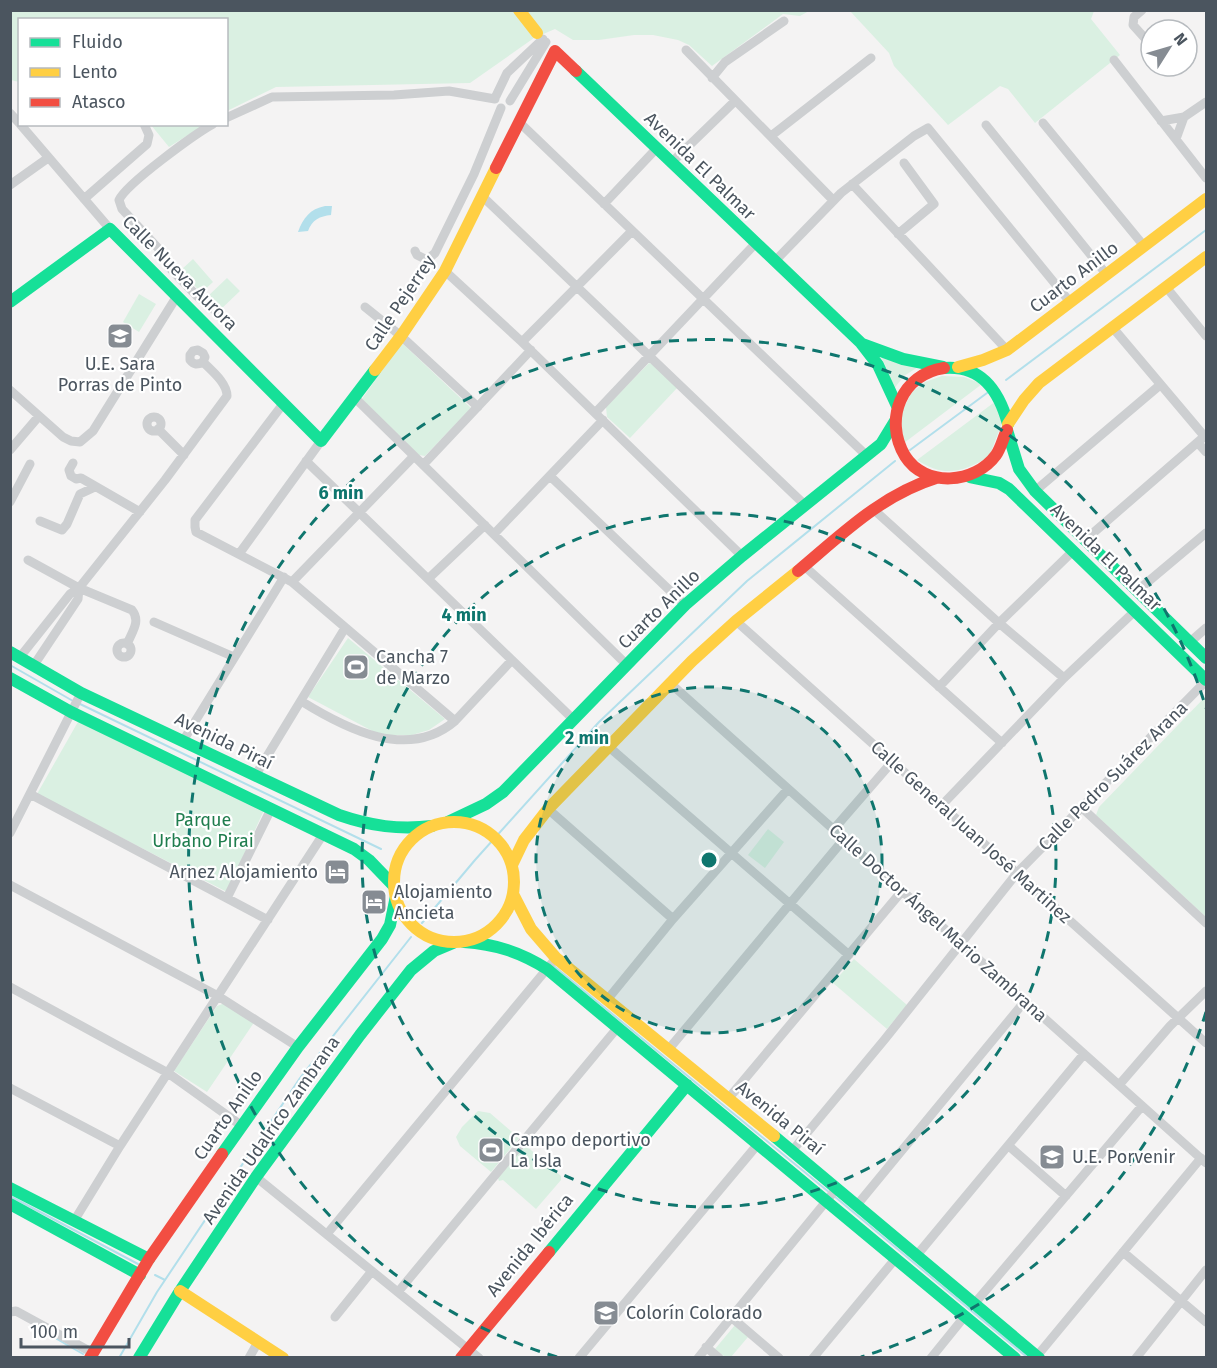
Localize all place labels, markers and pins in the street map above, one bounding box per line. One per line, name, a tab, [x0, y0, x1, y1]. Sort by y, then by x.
school or university icon: U.E. Sara Porras de Pinto	[105, 321, 135, 351]
place label: U.E. Sara Porras de Pinto	[58, 353, 182, 396]
place label: Cancha 7 de Marzo	[376, 646, 450, 689]
sports icon: Cancha 7 de Marzo	[341, 652, 371, 682]
centre of rings	[699, 850, 719, 870]
hotel icon: Arnez Alojamiento	[322, 857, 352, 887]
place label: Arnez Alojamiento	[169, 861, 318, 883]
place label: Alojamiento Ancieta	[394, 881, 492, 924]
hotel icon: Alojamiento Ancieta	[359, 887, 389, 917]
place label: Campo deportivo La Isla	[510, 1129, 651, 1172]
sports icon: Campo deportivo La Isla	[476, 1135, 506, 1165]
school or university icon: U.E. Porvenir	[1037, 1142, 1067, 1172]
place label: U.E. Porvenir	[1072, 1146, 1175, 1168]
school or university icon: Colorín Colorado	[591, 1298, 621, 1328]
place label: Colorín Colorado	[626, 1302, 763, 1324]

